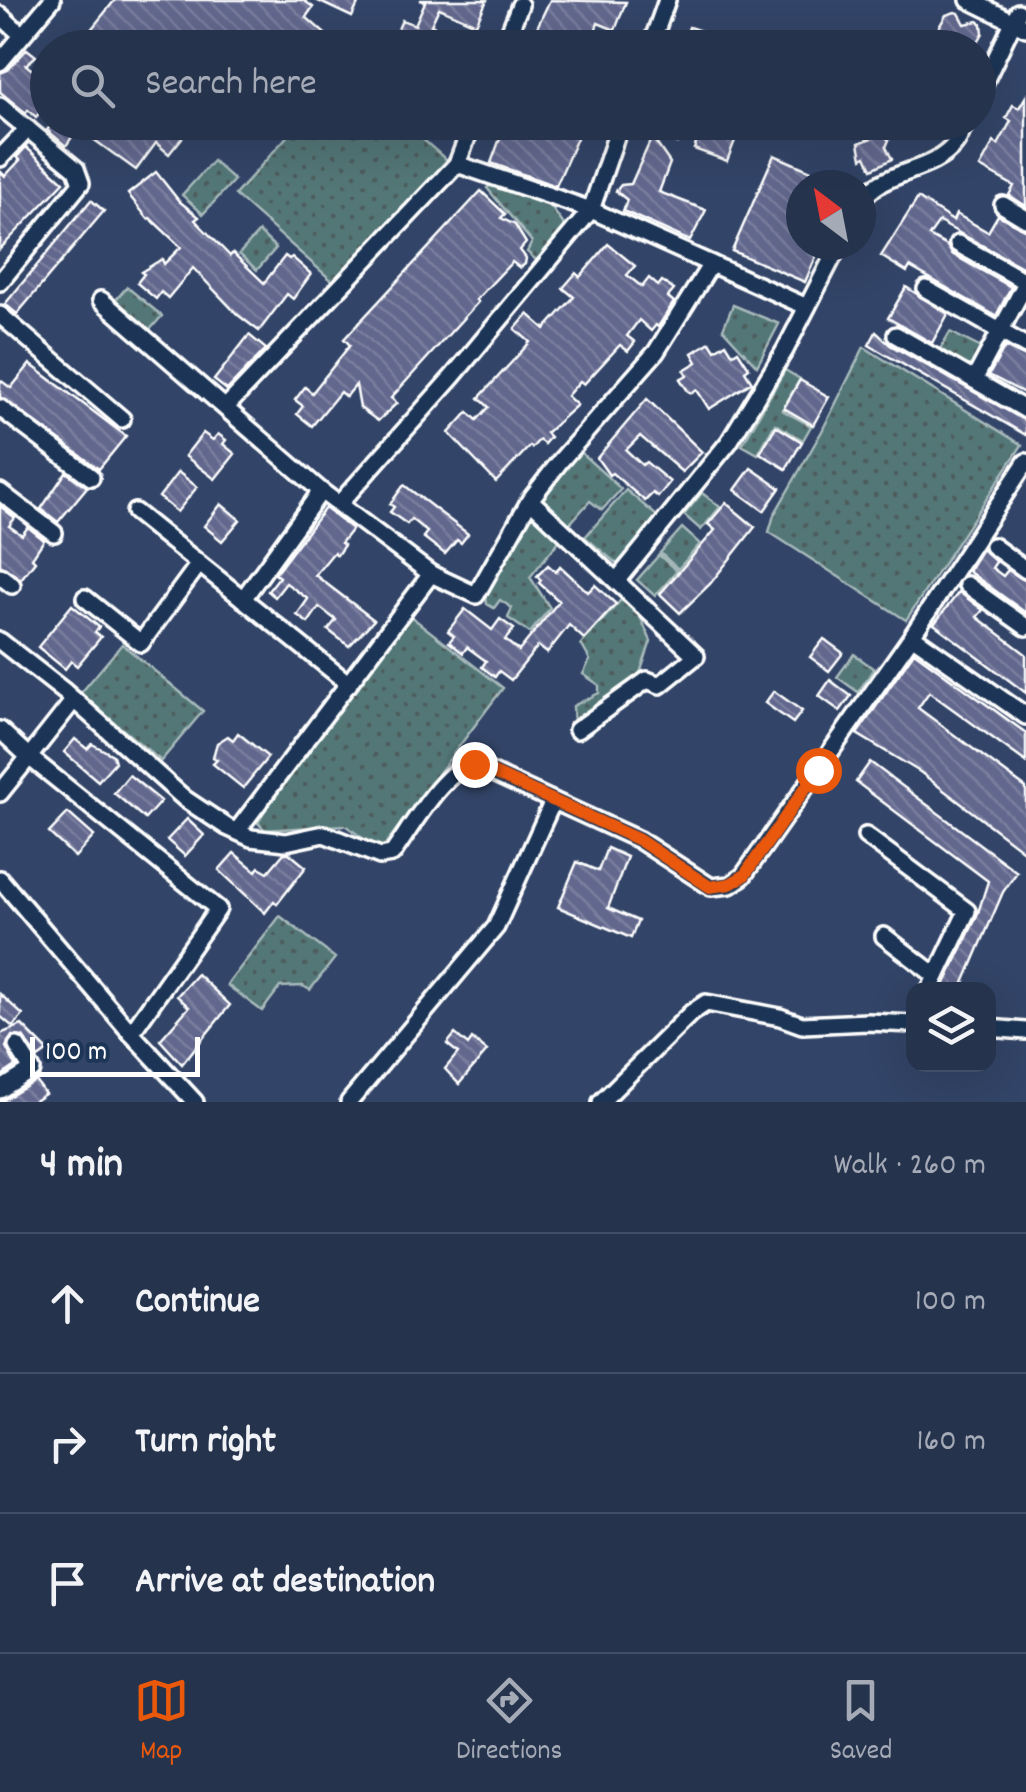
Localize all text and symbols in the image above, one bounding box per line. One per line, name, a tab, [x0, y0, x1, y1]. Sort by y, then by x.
search box	[30, 30, 996, 140]
icon: search	[65, 58, 120, 113]
text: Search here	[145, 58, 317, 113]
north arrow	[786, 170, 876, 260]
route end	[452, 742, 498, 788]
route start	[796, 748, 842, 794]
map controls	[906, 982, 996, 1072]
button: layers	[906, 982, 996, 1072]
scale bar	[30, 1032, 200, 1076]
text: 100 m	[45, 1034, 107, 1074]
text: 4 min	[40, 1137, 123, 1197]
text: Walk · 260 m	[833, 1144, 986, 1190]
icon: ahead	[40, 1276, 95, 1331]
text: Continue	[135, 1276, 260, 1331]
text: 100 m	[915, 1280, 986, 1326]
icon: right	[40, 1416, 95, 1471]
text: Turn right	[135, 1416, 276, 1471]
text: 160 m	[917, 1420, 986, 1466]
icon: arrive	[40, 1556, 95, 1611]
text: Arrive at destination	[135, 1556, 435, 1611]
tab: Map	[134, 1673, 189, 1773]
tab: Directions	[456, 1673, 562, 1773]
tab: Saved	[830, 1673, 892, 1773]

